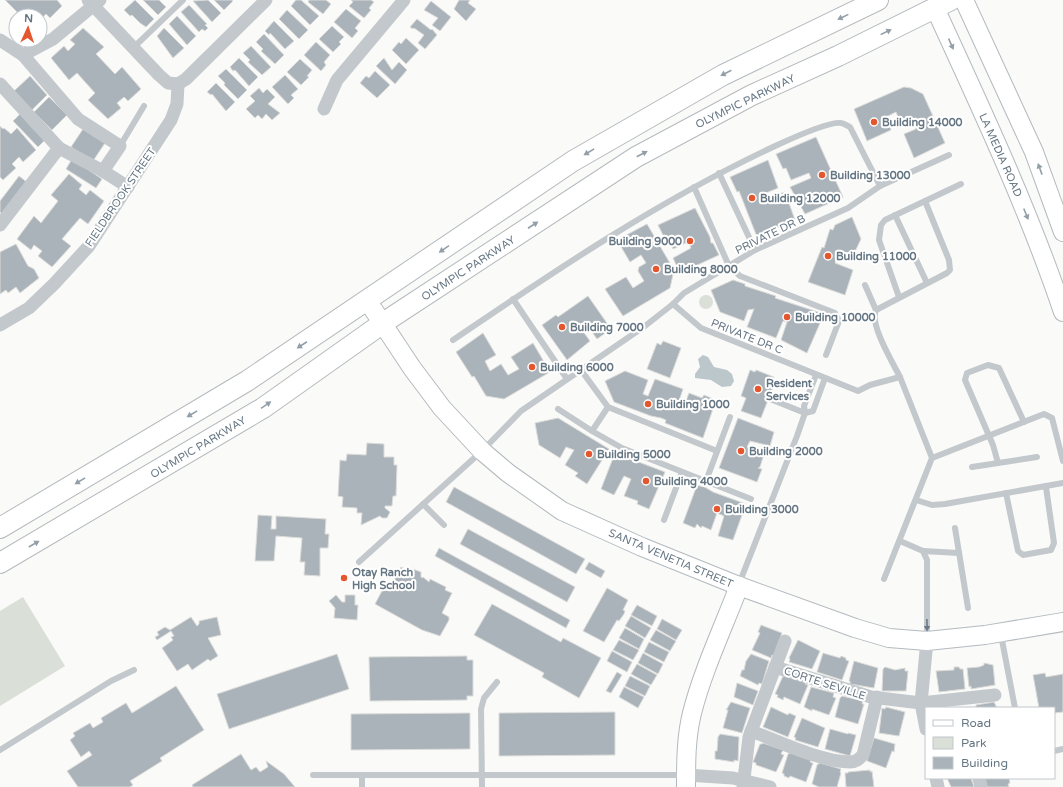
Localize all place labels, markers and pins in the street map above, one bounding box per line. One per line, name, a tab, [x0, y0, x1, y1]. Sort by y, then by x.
place label: Building 14000	[882, 116, 963, 130]
marker: Building 14000	[869, 117, 879, 127]
place label: Building 13000	[830, 169, 911, 183]
marker: Building 13000	[817, 170, 827, 180]
place label: Building 12000	[760, 192, 841, 206]
marker: Building 12000	[747, 193, 757, 203]
place label: Building 9000	[608, 235, 682, 249]
marker: Building 9000	[685, 236, 695, 246]
place label: Building 11000	[836, 250, 917, 264]
marker: Building 11000	[823, 251, 833, 261]
place label: Building 8000	[664, 263, 738, 277]
marker: Building 8000	[651, 264, 661, 274]
place label: Building 10000	[795, 311, 876, 325]
marker: Building 10000	[782, 312, 792, 322]
place label: Building 7000	[570, 321, 644, 335]
marker: Building 7000	[557, 322, 567, 332]
place label: Building 6000	[540, 361, 614, 375]
marker: Building 6000	[527, 362, 537, 372]
place label: Resident Services	[766, 377, 813, 403]
marker: Resident Services	[753, 384, 763, 394]
place label: Building 1000	[656, 398, 730, 412]
marker: Building 1000	[643, 399, 653, 409]
place label: Building 2000	[749, 445, 823, 459]
marker: Building 2000	[736, 446, 746, 456]
place label: Building 5000	[597, 448, 671, 462]
marker: Building 5000	[584, 449, 594, 459]
place label: Building 4000	[654, 475, 728, 489]
marker: Building 4000	[641, 476, 651, 486]
place label: Building 3000	[725, 503, 799, 517]
marker: Building 3000	[712, 504, 722, 514]
place label: Otay Ranch High School	[352, 566, 415, 593]
marker: Otay Ranch High School	[339, 573, 349, 583]

